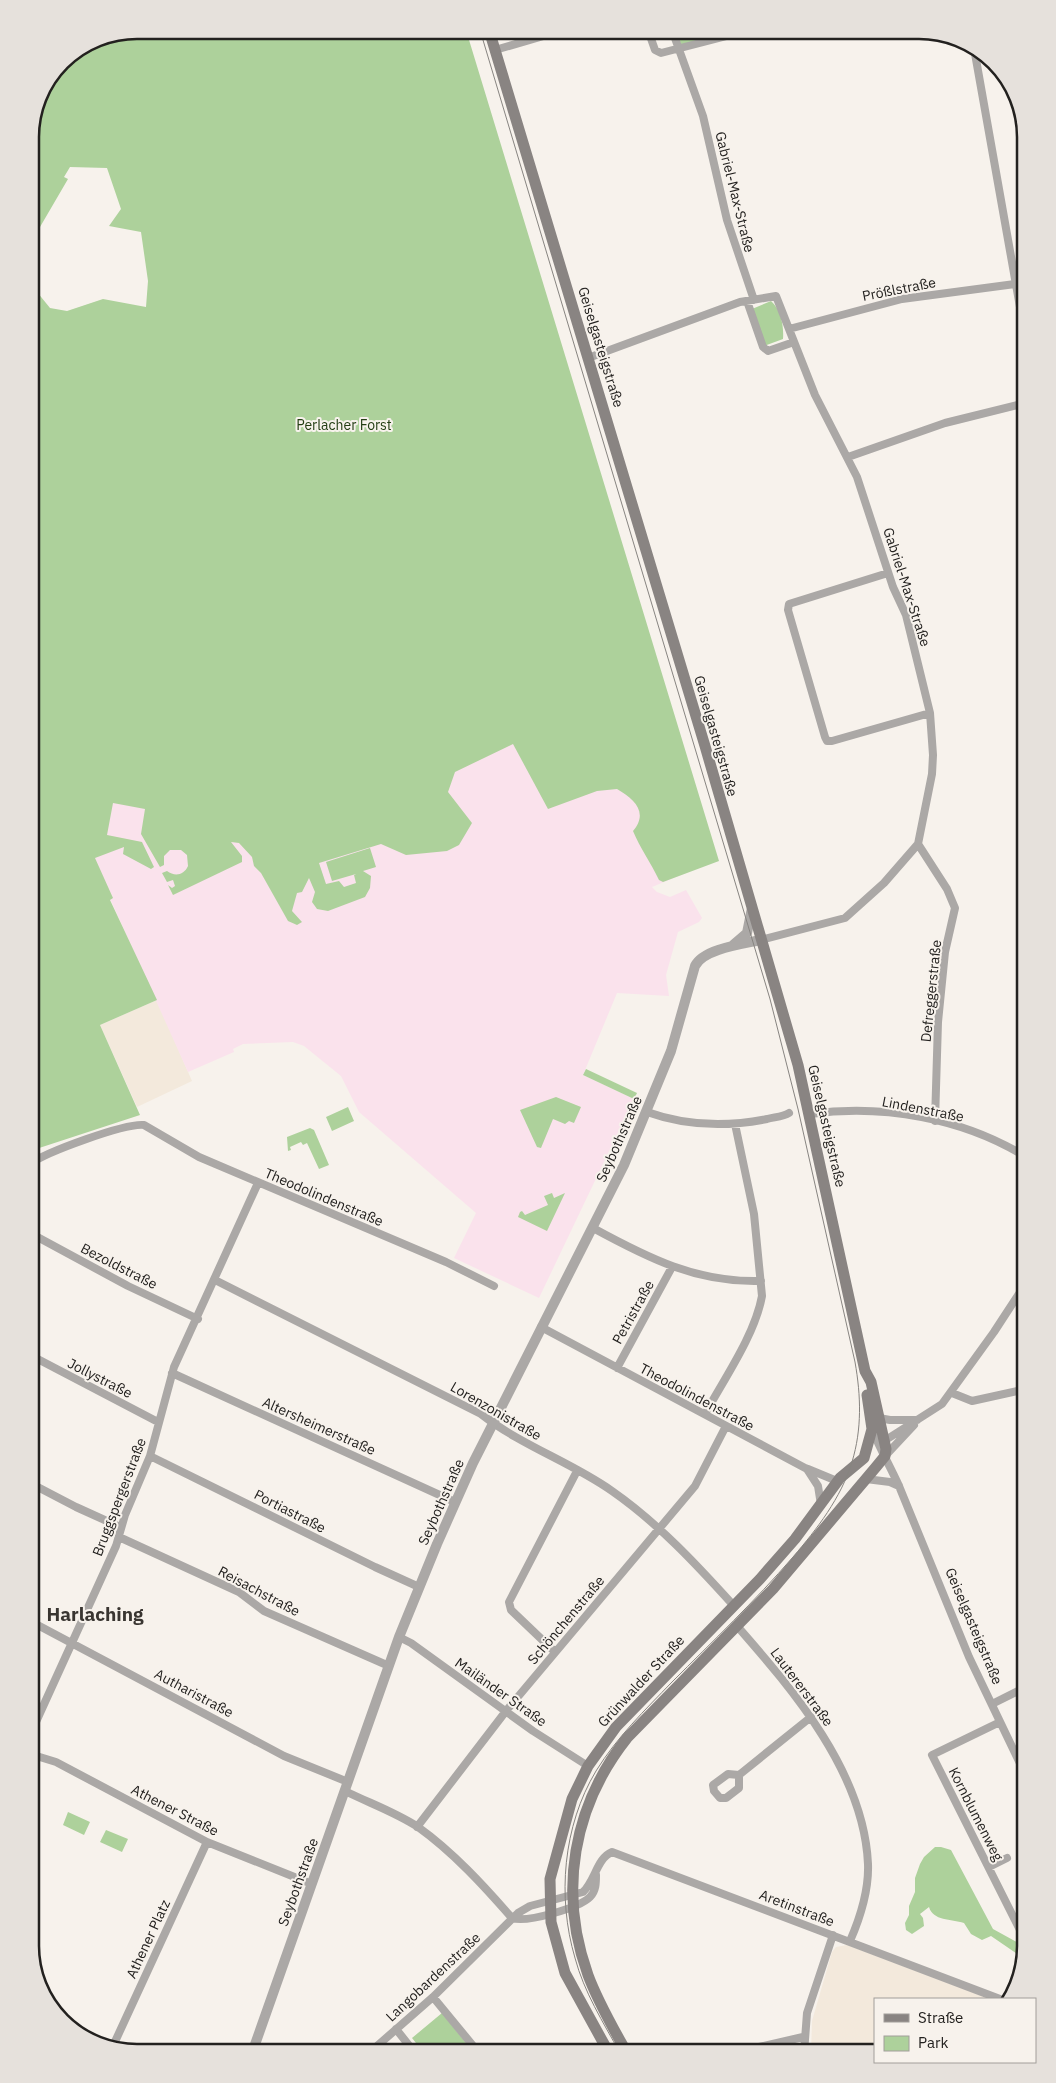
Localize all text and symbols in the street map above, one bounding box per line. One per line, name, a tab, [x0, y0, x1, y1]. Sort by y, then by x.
street label: Gabriel-Max-Straße	[711, 130, 759, 255]
street label: Prößlstraße	[861, 273, 938, 305]
street label: Geiselgasteigstraße	[574, 285, 628, 410]
park label: Perlacher Forst	[296, 416, 392, 434]
street label: Gabriel-Max-Straße	[879, 525, 935, 649]
street label: Geiselgasteigstraße	[690, 673, 742, 799]
street label: Defreggerstraße	[917, 939, 945, 1043]
street label: Geiselgasteigstraße	[804, 1063, 850, 1189]
street label: Lindenstraße	[881, 1092, 966, 1126]
street label: Seybothstraße	[592, 1093, 646, 1185]
street label: Theodolindenstraße	[262, 1164, 386, 1230]
street label: Bezoldstraße	[78, 1239, 161, 1293]
street label: Petristraße	[608, 1277, 658, 1347]
street label: Jollystraße	[65, 1354, 136, 1402]
street label: Theodolindenstraße	[637, 1359, 758, 1435]
street label: Lorenzonistraße	[447, 1378, 545, 1444]
street label: Altersheimerstraße	[260, 1393, 379, 1459]
street label: Bruggspergerstraße	[88, 1435, 150, 1559]
street label: Seybothstraße	[414, 1456, 468, 1548]
street label: Portiastraße	[251, 1485, 329, 1537]
street label: Reisachstraße	[215, 1562, 303, 1620]
street label: Geiselgasteigstraße	[941, 1565, 1007, 1687]
street label: Schönchenstraße	[524, 1572, 609, 1668]
district label: Harlaching	[46, 1602, 144, 1626]
street label: Grünwalder Straße	[594, 1631, 688, 1731]
street label: Lautererstraße	[767, 1644, 838, 1730]
street label: Mailänder Straße	[452, 1654, 551, 1731]
street label: Autharistraße	[151, 1665, 237, 1721]
street label: Kornblumenweg	[945, 1764, 1008, 1864]
street label: Athener Straße	[128, 1780, 222, 1840]
street label: Seybothstraße	[274, 1835, 322, 1928]
street label: Aretinstraße	[757, 1885, 837, 1931]
street label: Athener Platz	[122, 1896, 174, 1981]
street label: Langobardenstraße	[382, 1928, 484, 2025]
legend	[874, 1998, 1036, 2063]
text: Straße	[918, 2008, 963, 2027]
text: Park	[918, 2033, 948, 2052]

